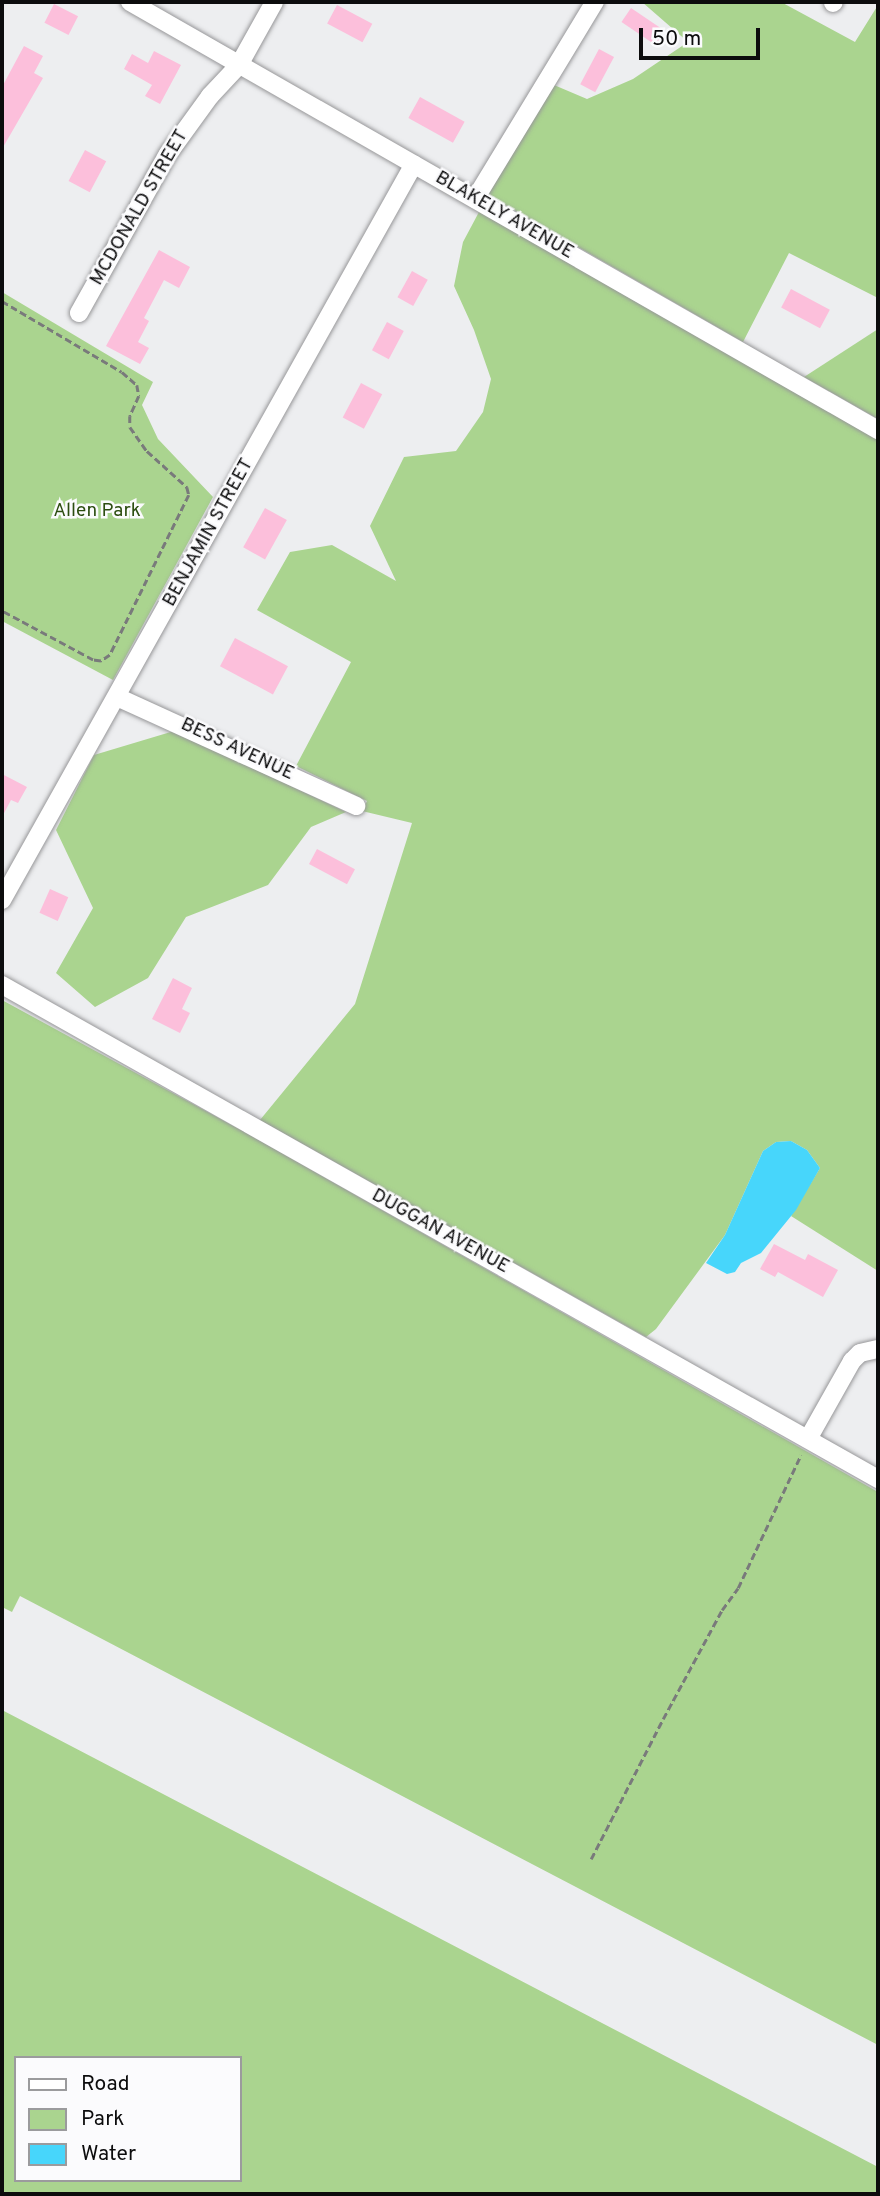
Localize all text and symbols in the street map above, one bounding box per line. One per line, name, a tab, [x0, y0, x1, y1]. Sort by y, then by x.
scale bar	[642, 14, 763, 58]
text: 50 m	[652, 26, 701, 53]
street label: MCDONALD STREET	[86, 126, 194, 290]
street label: BLAKELY AVENUE	[430, 167, 578, 265]
street label: BENJAMIN STREET	[159, 455, 259, 611]
park label: Allen Park	[53, 501, 141, 523]
street label: BESS AVENUE	[176, 714, 298, 786]
street label: DUGGAN AVENUE	[367, 1185, 513, 1279]
legend	[14, 2056, 242, 2182]
text: Road	[81, 2071, 130, 2098]
text: Park	[81, 2106, 124, 2133]
text: Water	[81, 2141, 136, 2168]

